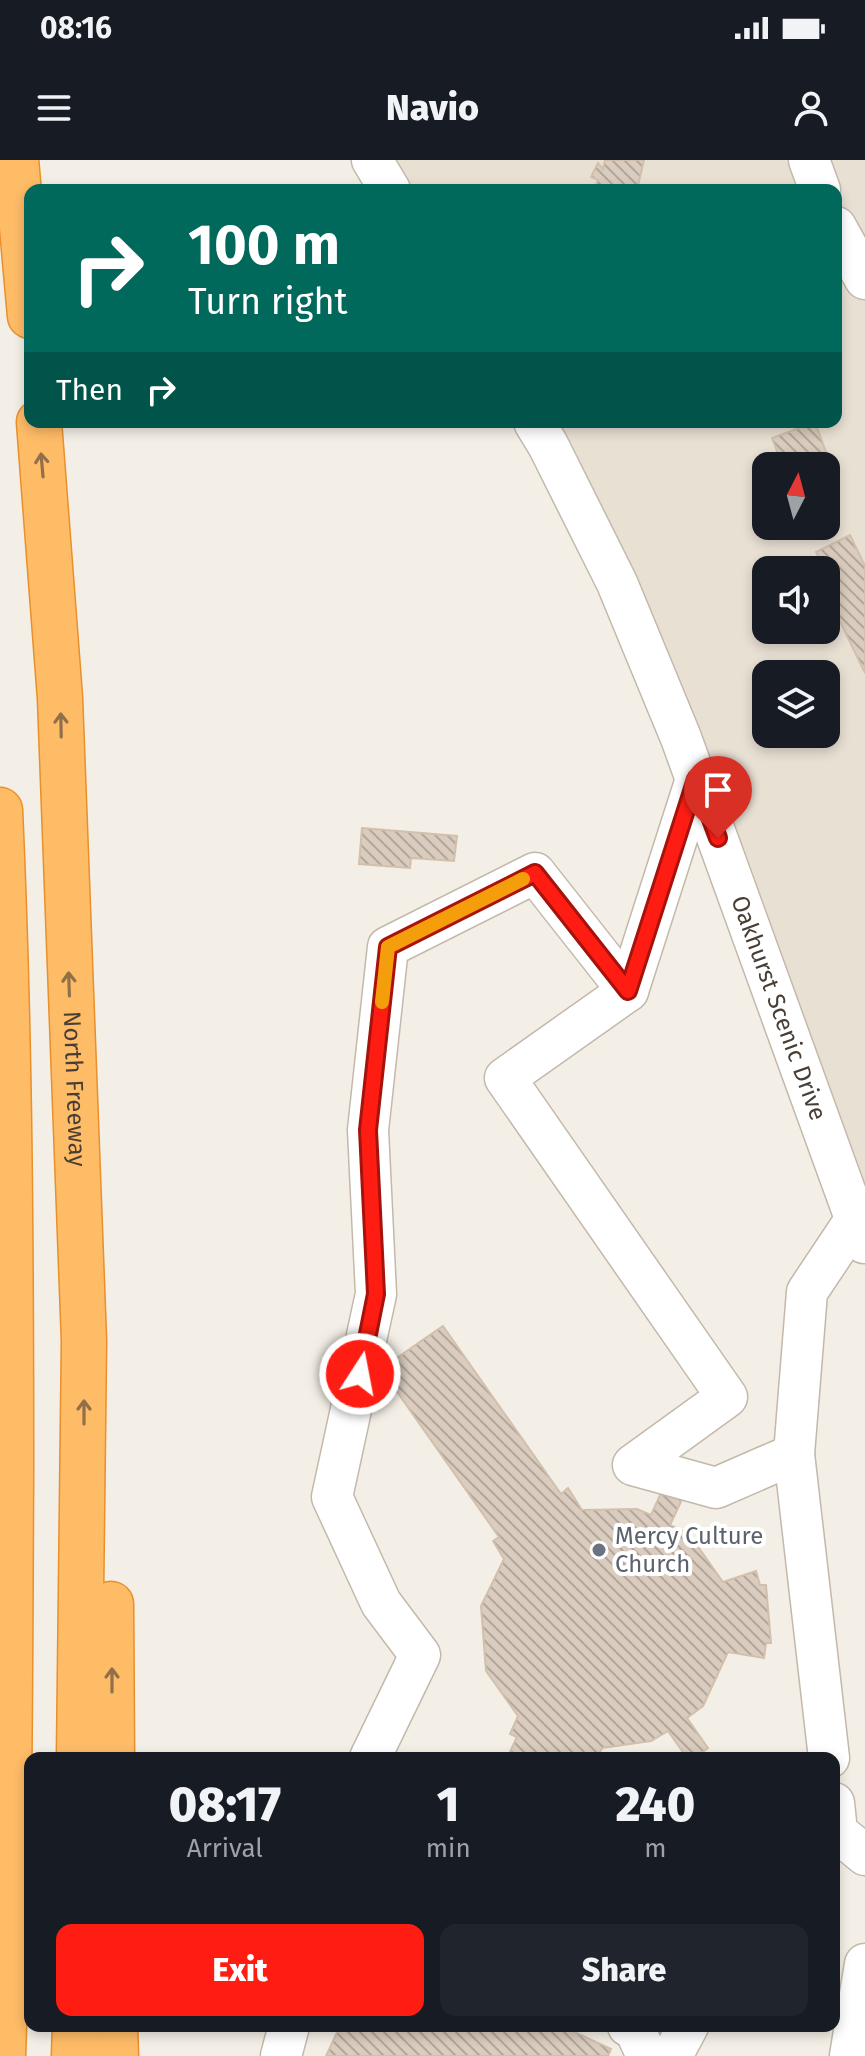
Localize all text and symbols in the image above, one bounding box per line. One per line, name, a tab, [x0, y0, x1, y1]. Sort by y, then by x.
text: 08:16	[40, 10, 112, 46]
icon: menu	[32, 86, 76, 130]
text: Navio	[386, 86, 479, 130]
icon: person	[789, 86, 833, 130]
text: 100 m	[188, 212, 340, 279]
icon: right	[56, 216, 160, 320]
text: Turn right	[188, 280, 348, 324]
icon: right	[139, 368, 183, 412]
text: Then	[56, 372, 123, 408]
one-way arrow	[34, 452, 49, 479]
north arrow	[752, 452, 840, 540]
map controls	[752, 452, 840, 748]
button: sound	[752, 556, 840, 644]
button: layers	[752, 660, 840, 748]
one-way arrow	[53, 712, 68, 739]
pin	[684, 756, 752, 838]
icon: arrive	[696, 768, 740, 812]
street label: Oakhurst Scenic Drive	[725, 892, 832, 1124]
one-way arrow	[62, 971, 77, 998]
street label: North Freeway	[58, 1010, 91, 1168]
position arrow	[318, 1332, 402, 1416]
one-way arrow	[76, 1399, 92, 1426]
place label: Mercy Culture Church	[615, 1522, 763, 1578]
marker: Mercy Culture Church	[590, 1541, 608, 1559]
one-way arrow	[104, 1667, 119, 1694]
text: 08:17	[169, 1776, 281, 1834]
text: 1	[437, 1776, 460, 1834]
text: 240	[615, 1776, 695, 1834]
text: Arrival	[187, 1833, 263, 1864]
text: min	[426, 1833, 471, 1864]
text: m	[644, 1833, 666, 1864]
button: Exit	[56, 1924, 424, 2016]
button: Share	[440, 1924, 808, 2016]

